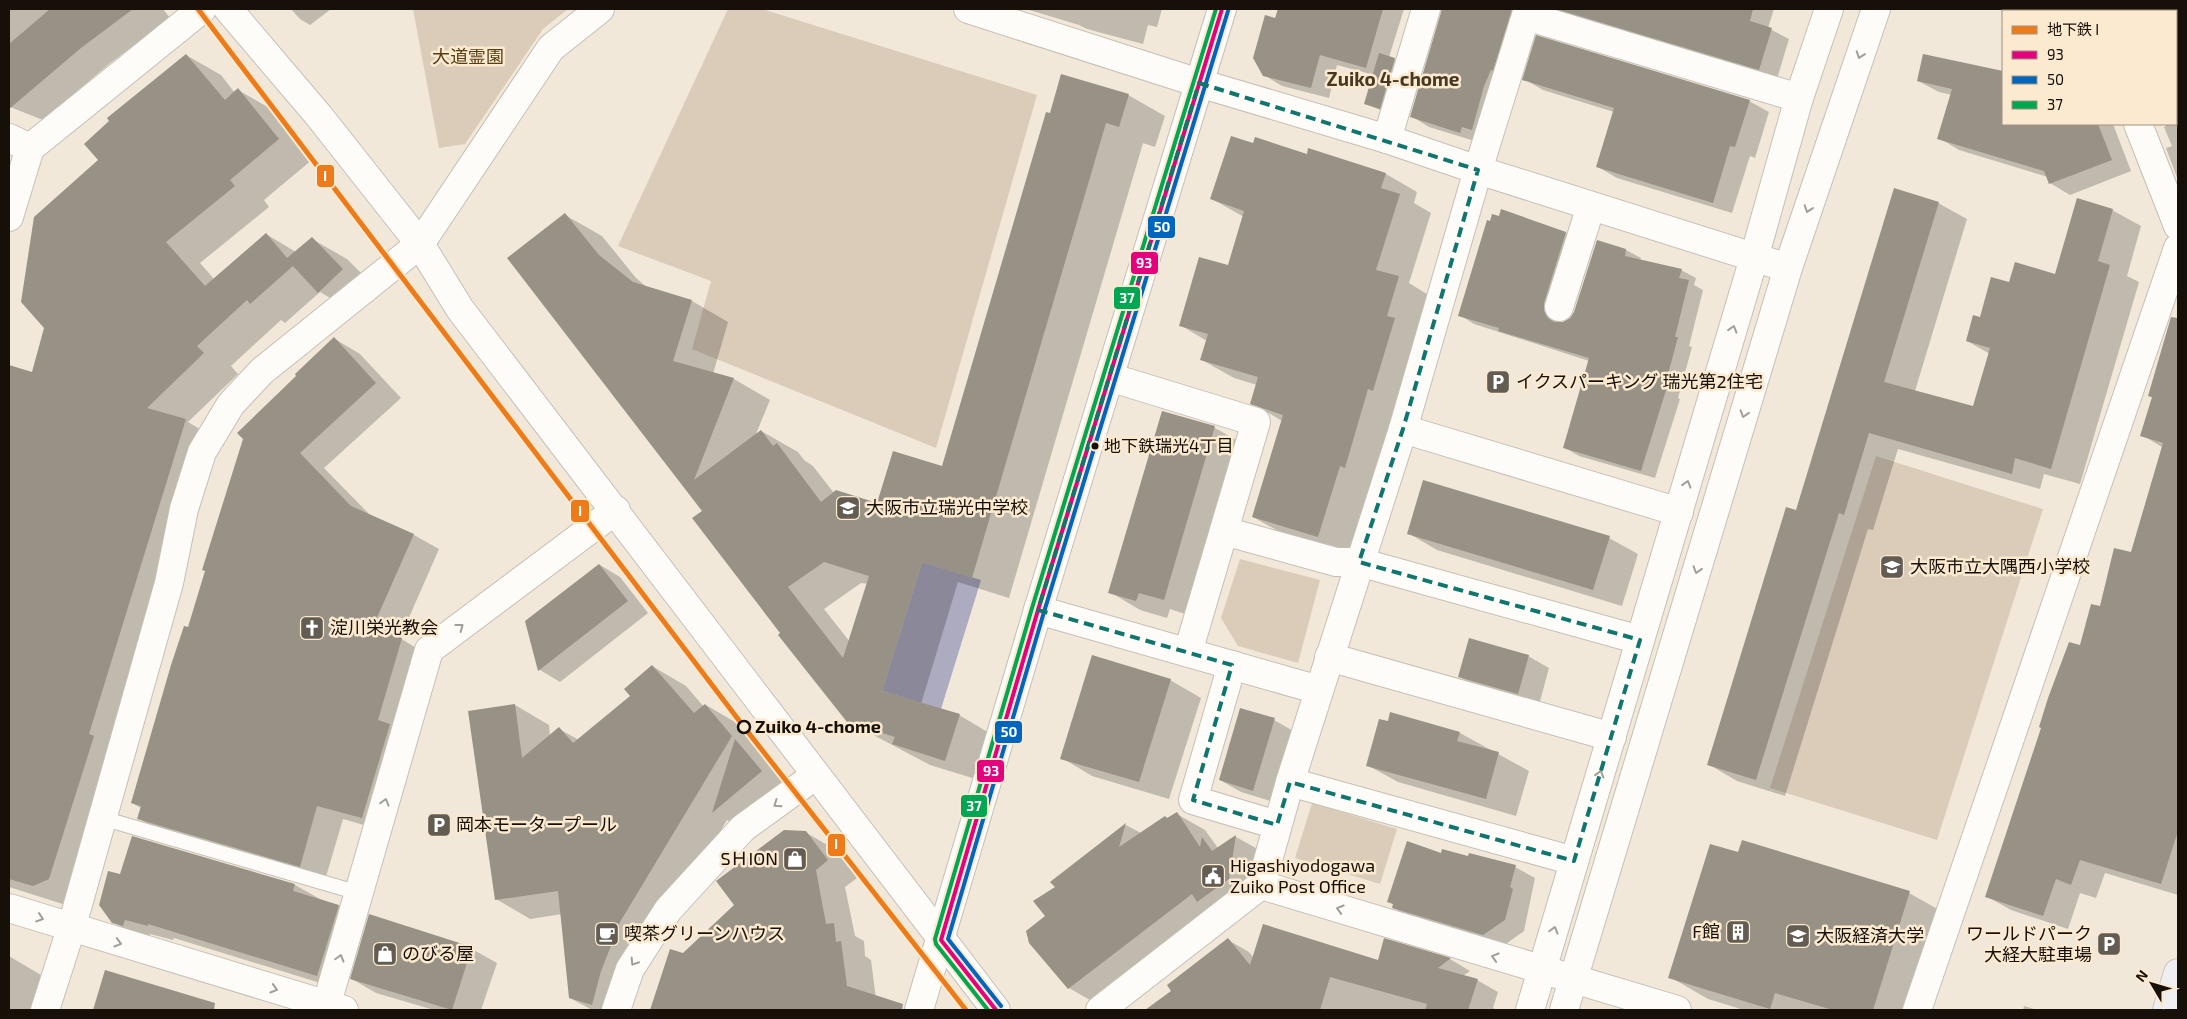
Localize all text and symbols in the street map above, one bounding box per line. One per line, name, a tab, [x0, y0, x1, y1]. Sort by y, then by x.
legend	[2002, 10, 2177, 125]
text: 地下鉄 I	[2047, 20, 2099, 38]
park label: 大道霊園	[432, 45, 504, 67]
text: 93	[2047, 45, 2064, 63]
one-way arrow	[1856, 50, 1866, 59]
district label: Zuiko 4-chome	[1327, 67, 1460, 90]
text: 50	[2047, 70, 2064, 88]
text: 37	[2047, 95, 2063, 113]
line badge: I	[316, 164, 335, 188]
text: I	[323, 167, 327, 184]
one-way arrow	[1804, 204, 1814, 213]
line badge: 50	[1147, 215, 1176, 239]
text: 50	[1154, 218, 1170, 235]
line badge: 93	[1130, 251, 1159, 275]
text: 93	[1136, 254, 1152, 271]
line badge: 37	[1113, 286, 1141, 310]
text: 37	[1119, 289, 1135, 306]
one-way arrow	[1728, 325, 1738, 333]
parking icon: イクスパーキング 瑞光第2住宅	[1485, 369, 1511, 395]
place label: イクスパーキング 瑞光第2住宅	[1516, 370, 1763, 392]
one-way arrow	[1740, 409, 1750, 418]
place label: 地下鉄瑞光4丁目	[1104, 435, 1233, 455]
marker: 地下鉄瑞光4丁目	[1090, 441, 1100, 451]
one-way arrow	[1681, 481, 1691, 489]
school or university icon: 大阪市立瑞光中学校	[835, 495, 861, 521]
place label: 大阪市立瑞光中学校	[866, 496, 1028, 518]
line badge: I	[570, 499, 590, 523]
text: I	[578, 502, 582, 519]
school or university icon: 大阪市立大隅西小学校	[1879, 554, 1905, 580]
place label: 大阪市立大隅西小学校	[1910, 555, 2090, 577]
one-way arrow	[1693, 565, 1703, 573]
church icon: 淀川栄光教会	[299, 615, 325, 641]
place label: 淀川栄光教会	[330, 616, 438, 638]
one-way arrow	[454, 624, 463, 632]
place label: Zuiko 4-chome	[755, 715, 881, 737]
marker: Zuiko 4-chome	[737, 720, 751, 734]
line badge: 50	[994, 720, 1023, 744]
text: 50	[1001, 723, 1017, 740]
line badge: 93	[976, 759, 1005, 783]
text: 93	[983, 762, 999, 779]
one-way arrow	[1595, 771, 1605, 779]
line badge: 37	[960, 794, 988, 818]
text: 37	[966, 797, 982, 814]
one-way arrow	[774, 798, 783, 806]
one-way arrow	[380, 799, 390, 807]
parking icon: 岡本モータープール	[426, 812, 452, 838]
place label: 岡本モータープール	[456, 813, 617, 835]
line badge: I	[827, 833, 846, 857]
text: I	[834, 835, 838, 852]
shop icon: SＨION	[782, 846, 808, 872]
place label: SＨION	[720, 847, 778, 869]
place label: Higashiyodogawa Zuiko Post Office	[1230, 854, 1375, 897]
public building icon: Higashiyodogawa Zuiko Post Office	[1200, 863, 1226, 889]
one-way arrow	[1336, 905, 1344, 915]
one-way arrow	[35, 912, 44, 922]
building icon: F館	[1725, 919, 1751, 945]
place label: F館	[1692, 920, 1720, 942]
cafe icon: 喫茶グリーンハウス	[594, 921, 620, 947]
place label: 喫茶グリーンハウス	[624, 922, 785, 944]
place label: ワールドパーク 大経大駐車場	[1966, 922, 2092, 965]
school or university icon: 大阪経済大学	[1785, 923, 1811, 949]
place label: 大阪経済大学	[1816, 924, 1924, 946]
one-way arrow	[1548, 926, 1558, 935]
parking icon: ワールドパーク 大経大駐車場	[2096, 931, 2122, 957]
one-way arrow	[113, 937, 122, 947]
shop icon: のびる屋	[372, 941, 398, 967]
place label: のびる屋	[402, 942, 474, 964]
one-way arrow	[1491, 952, 1500, 962]
one-way arrow	[335, 955, 345, 963]
one-way arrow	[631, 957, 641, 966]
north arrow	[2127, 959, 2177, 1009]
text: N	[2132, 966, 2151, 985]
one-way arrow	[269, 984, 277, 994]

